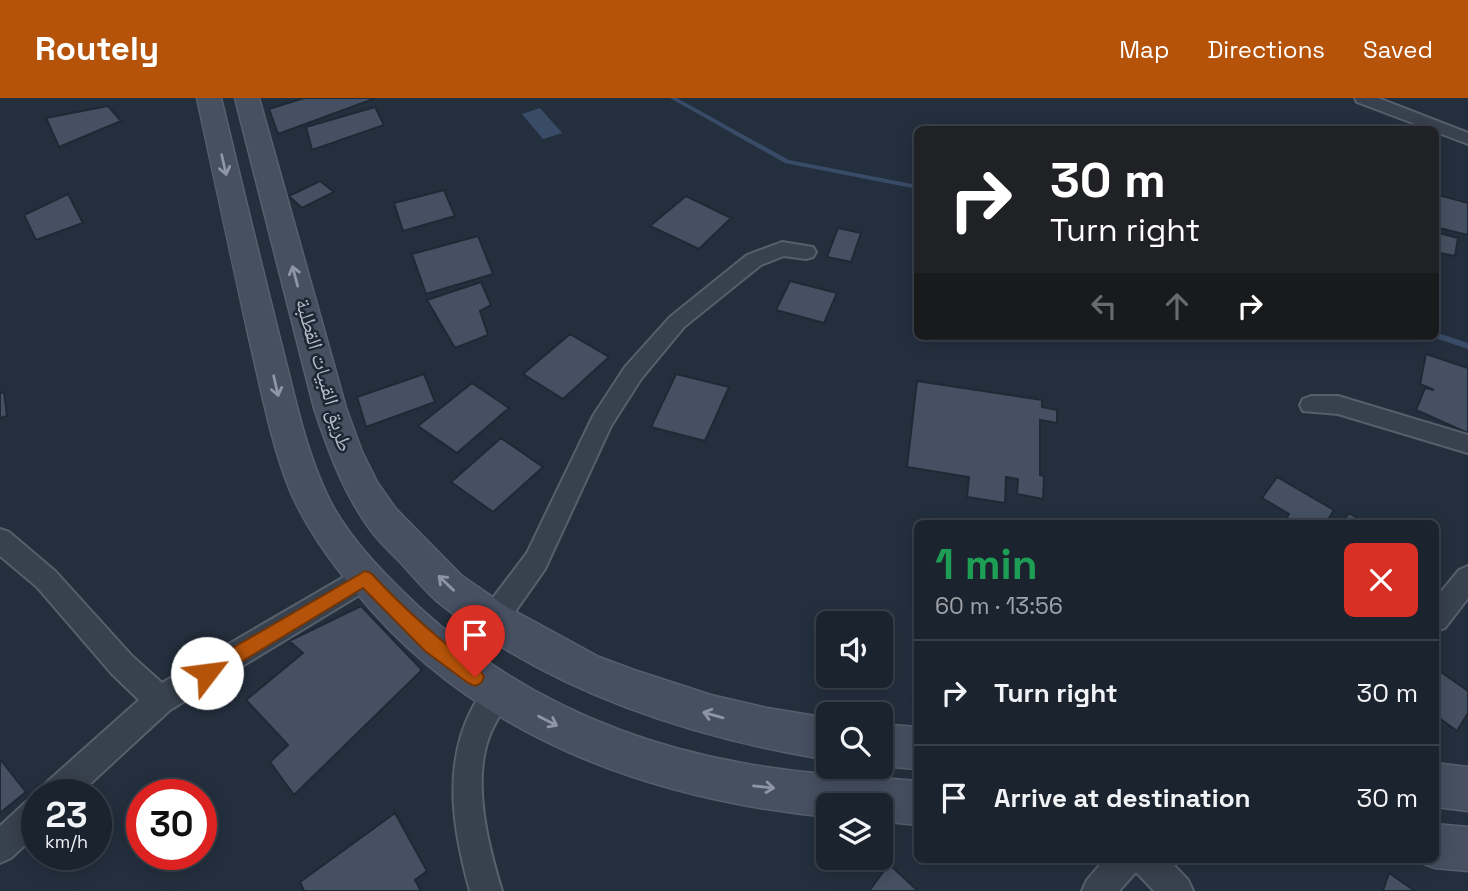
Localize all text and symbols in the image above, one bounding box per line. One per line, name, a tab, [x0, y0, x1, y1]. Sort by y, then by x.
text: Routely	[35, 28, 159, 70]
text: Map	[1119, 34, 1169, 65]
text: Directions	[1207, 34, 1325, 65]
text: Saved	[1363, 34, 1433, 65]
text: 30 m	[1050, 149, 1166, 211]
one-way arrow	[218, 153, 231, 176]
icon: right	[935, 154, 1026, 245]
text: Turn right	[1050, 210, 1200, 250]
one-way arrow	[288, 265, 301, 287]
icon: left	[1085, 287, 1123, 325]
icon: ahead	[1158, 287, 1196, 325]
icon: right	[1231, 287, 1269, 325]
street label: طريق القبيات القطلبة	[290, 295, 359, 455]
one-way arrow	[269, 374, 283, 397]
text: 1 min	[935, 538, 1038, 591]
button: close	[1344, 543, 1418, 617]
one-way arrow	[437, 574, 454, 591]
text: 60 m · 13:56	[935, 591, 1063, 621]
pin	[445, 605, 505, 677]
map controls	[816, 611, 893, 870]
button: sound	[816, 611, 893, 688]
icon: arrive	[456, 616, 494, 654]
position arrow	[170, 636, 244, 710]
icon: right	[935, 674, 973, 712]
text: Turn right	[994, 676, 1118, 710]
text: 30 m	[1357, 676, 1418, 710]
button: search	[816, 702, 893, 779]
one-way arrow	[702, 708, 724, 721]
one-way arrow	[537, 715, 558, 729]
speed limit sign: 30	[126, 779, 217, 870]
icon: arrive	[935, 779, 973, 817]
one-way arrow	[752, 781, 775, 794]
text: Arrive at destination	[994, 781, 1251, 815]
text: 30 m	[1357, 781, 1418, 815]
text: 23	[45, 793, 88, 837]
button: layers	[816, 793, 893, 870]
text: km/h	[45, 830, 88, 853]

